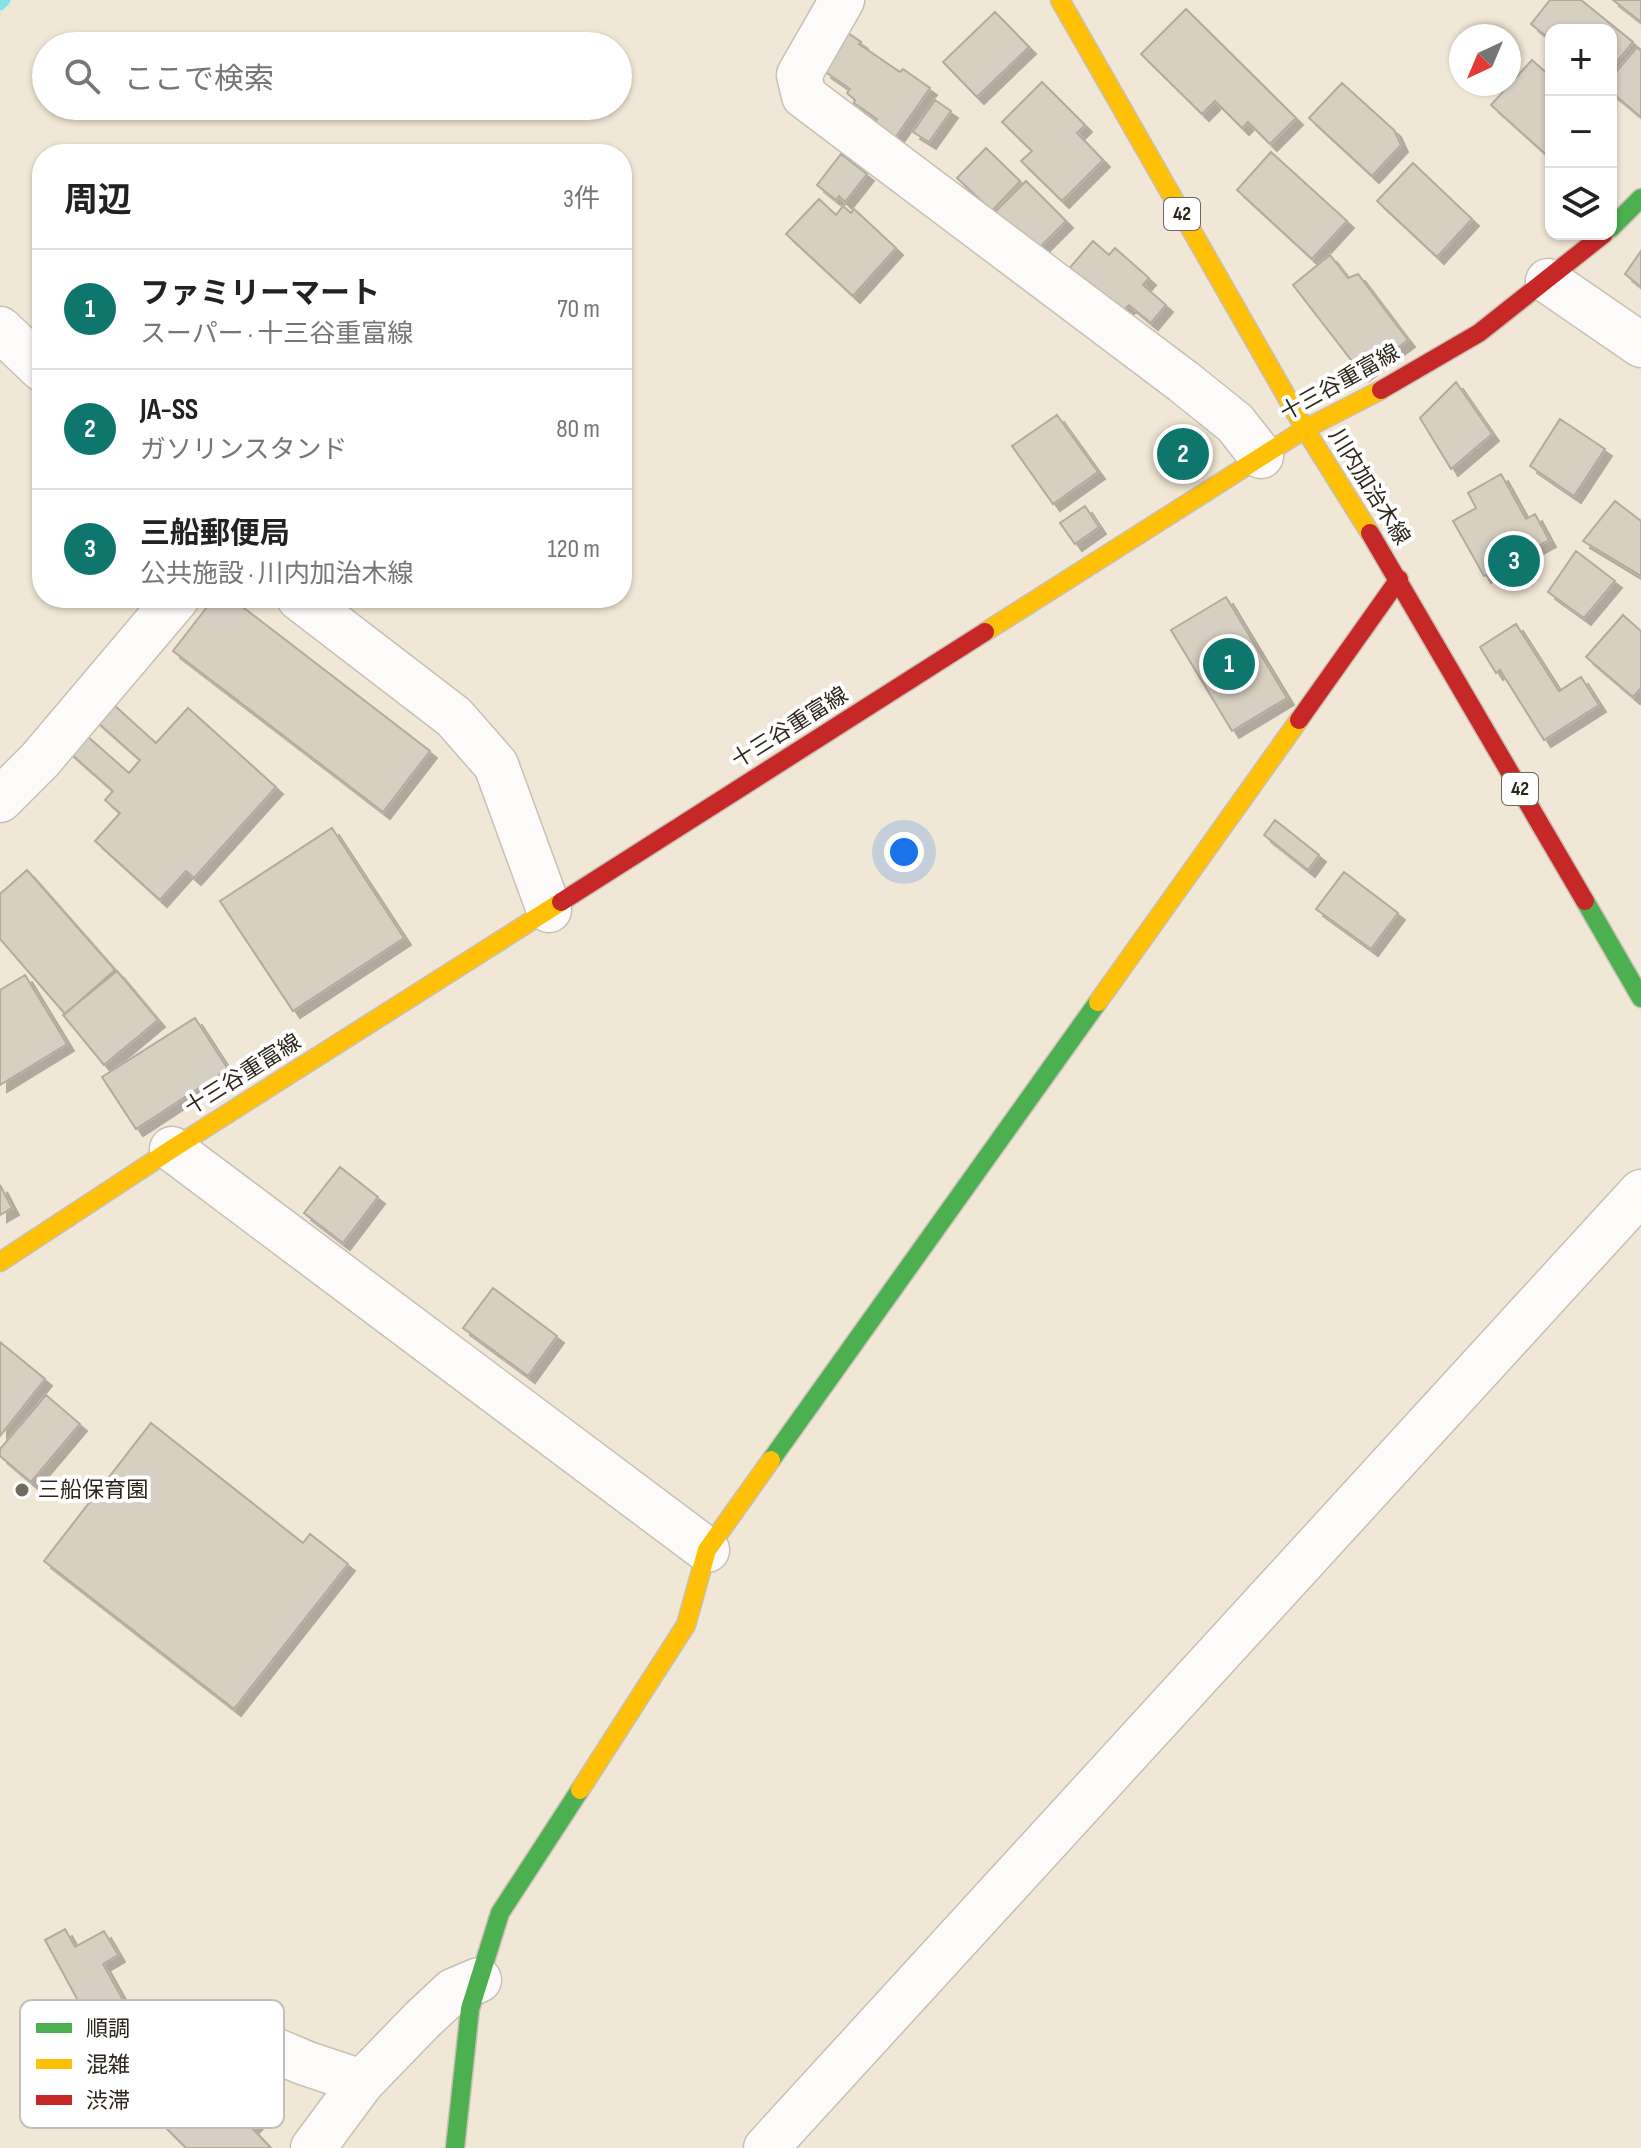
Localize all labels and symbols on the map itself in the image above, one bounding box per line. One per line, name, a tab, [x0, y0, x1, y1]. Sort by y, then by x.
north arrow	[1449, 24, 1521, 96]
road number: 42	[1164, 198, 1200, 230]
street label: 十三谷重富線	[1276, 339, 1404, 427]
pin: 2	[1157, 424, 1209, 484]
street label: 川内加治木線	[1323, 424, 1415, 550]
pin: 3	[1488, 531, 1540, 591]
pin: 1	[1203, 634, 1255, 694]
street label: 十三谷重富線	[727, 682, 853, 774]
road number: 42	[1502, 773, 1538, 805]
your location	[884, 832, 924, 872]
street label: 十三谷重富線	[180, 1029, 306, 1121]
place label: 三船保育園	[38, 1477, 148, 1504]
marker: 三船保育園	[13, 1481, 31, 1499]
legend	[20, 2000, 284, 2128]
text: 順調	[86, 2016, 130, 2043]
text: 混雑	[86, 2052, 130, 2079]
text: 渋滞	[86, 2088, 130, 2115]

